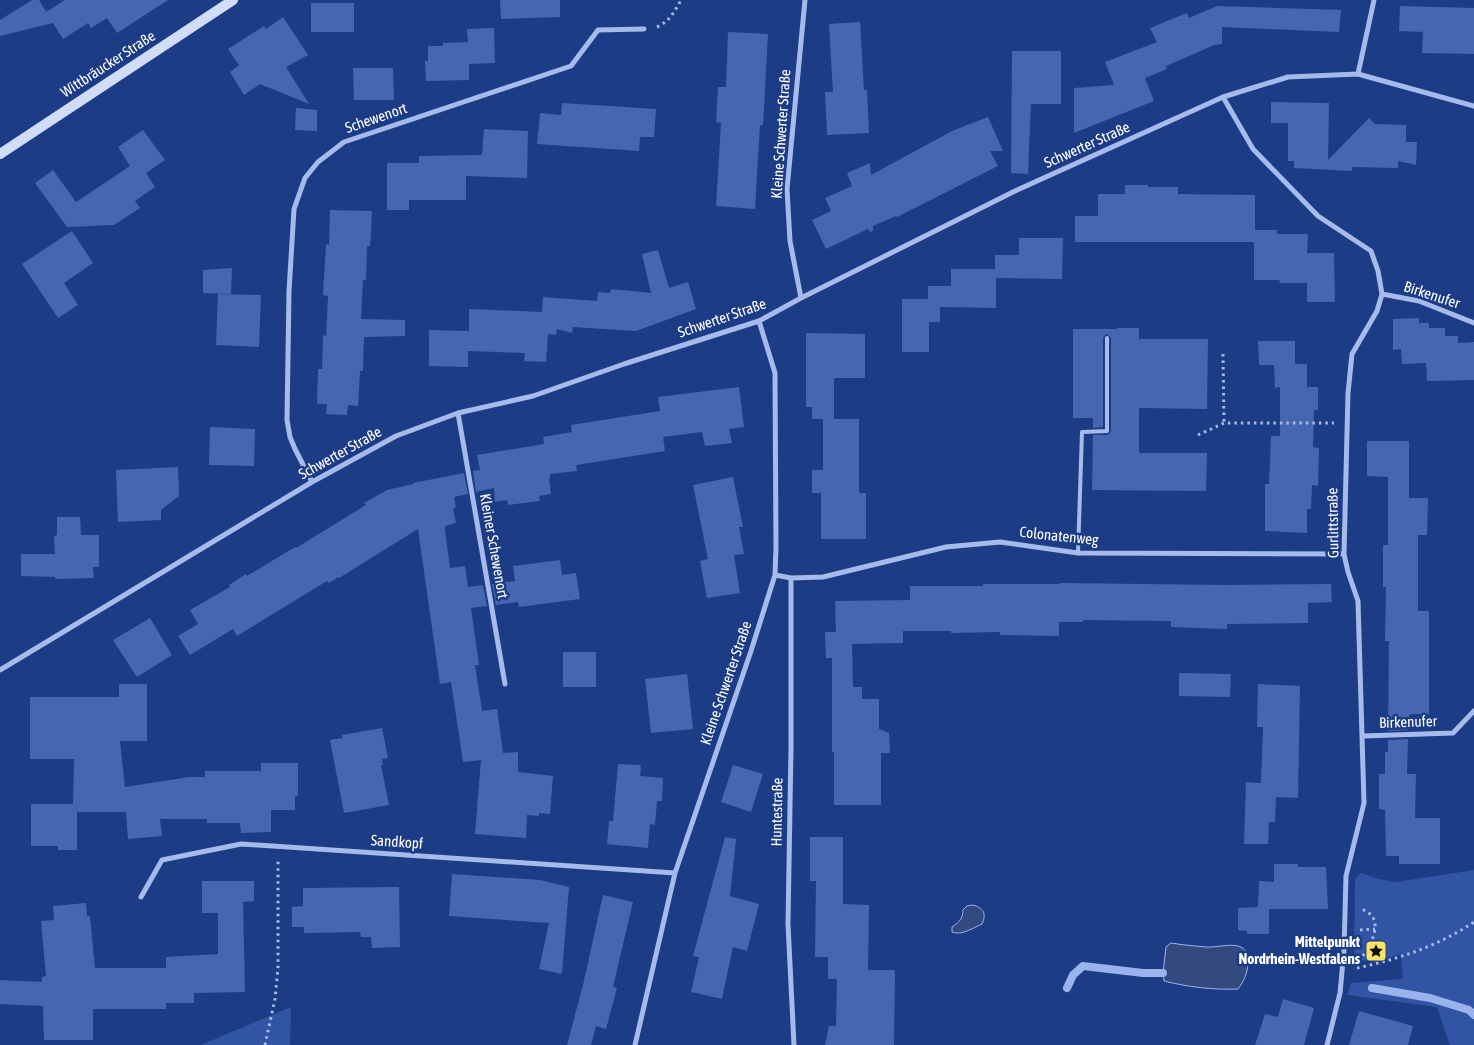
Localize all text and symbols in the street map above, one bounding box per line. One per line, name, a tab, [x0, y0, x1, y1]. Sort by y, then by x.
street label: Wittbräucker Straße	[57, 27, 158, 100]
street label: Kleine Schwerter Straße	[768, 69, 794, 199]
street label: Schewenort	[343, 99, 409, 136]
street label: Schwerter Straße	[1041, 118, 1132, 171]
street label: Birkenufer	[1402, 277, 1463, 312]
street label: Schwerter Straße	[676, 294, 768, 341]
street label: Schwerter Straße	[295, 423, 384, 482]
street label: Gurlittstraße	[1323, 488, 1342, 558]
street label: Kleiner Schewenort	[477, 492, 512, 600]
street label: Colonatenweg	[1019, 523, 1100, 548]
street label: Kleine Schwerter Straße	[696, 619, 755, 747]
street label: Birkenufer	[1379, 712, 1438, 731]
street label: Huntestraße	[767, 777, 786, 847]
street label: Sandkopf	[370, 831, 424, 852]
place label: Mittelpunkt Nordrhein-Westfalens	[1238, 933, 1361, 967]
place icon: Mittelpunkt Nordrhein-Westfalens	[1364, 939, 1388, 963]

